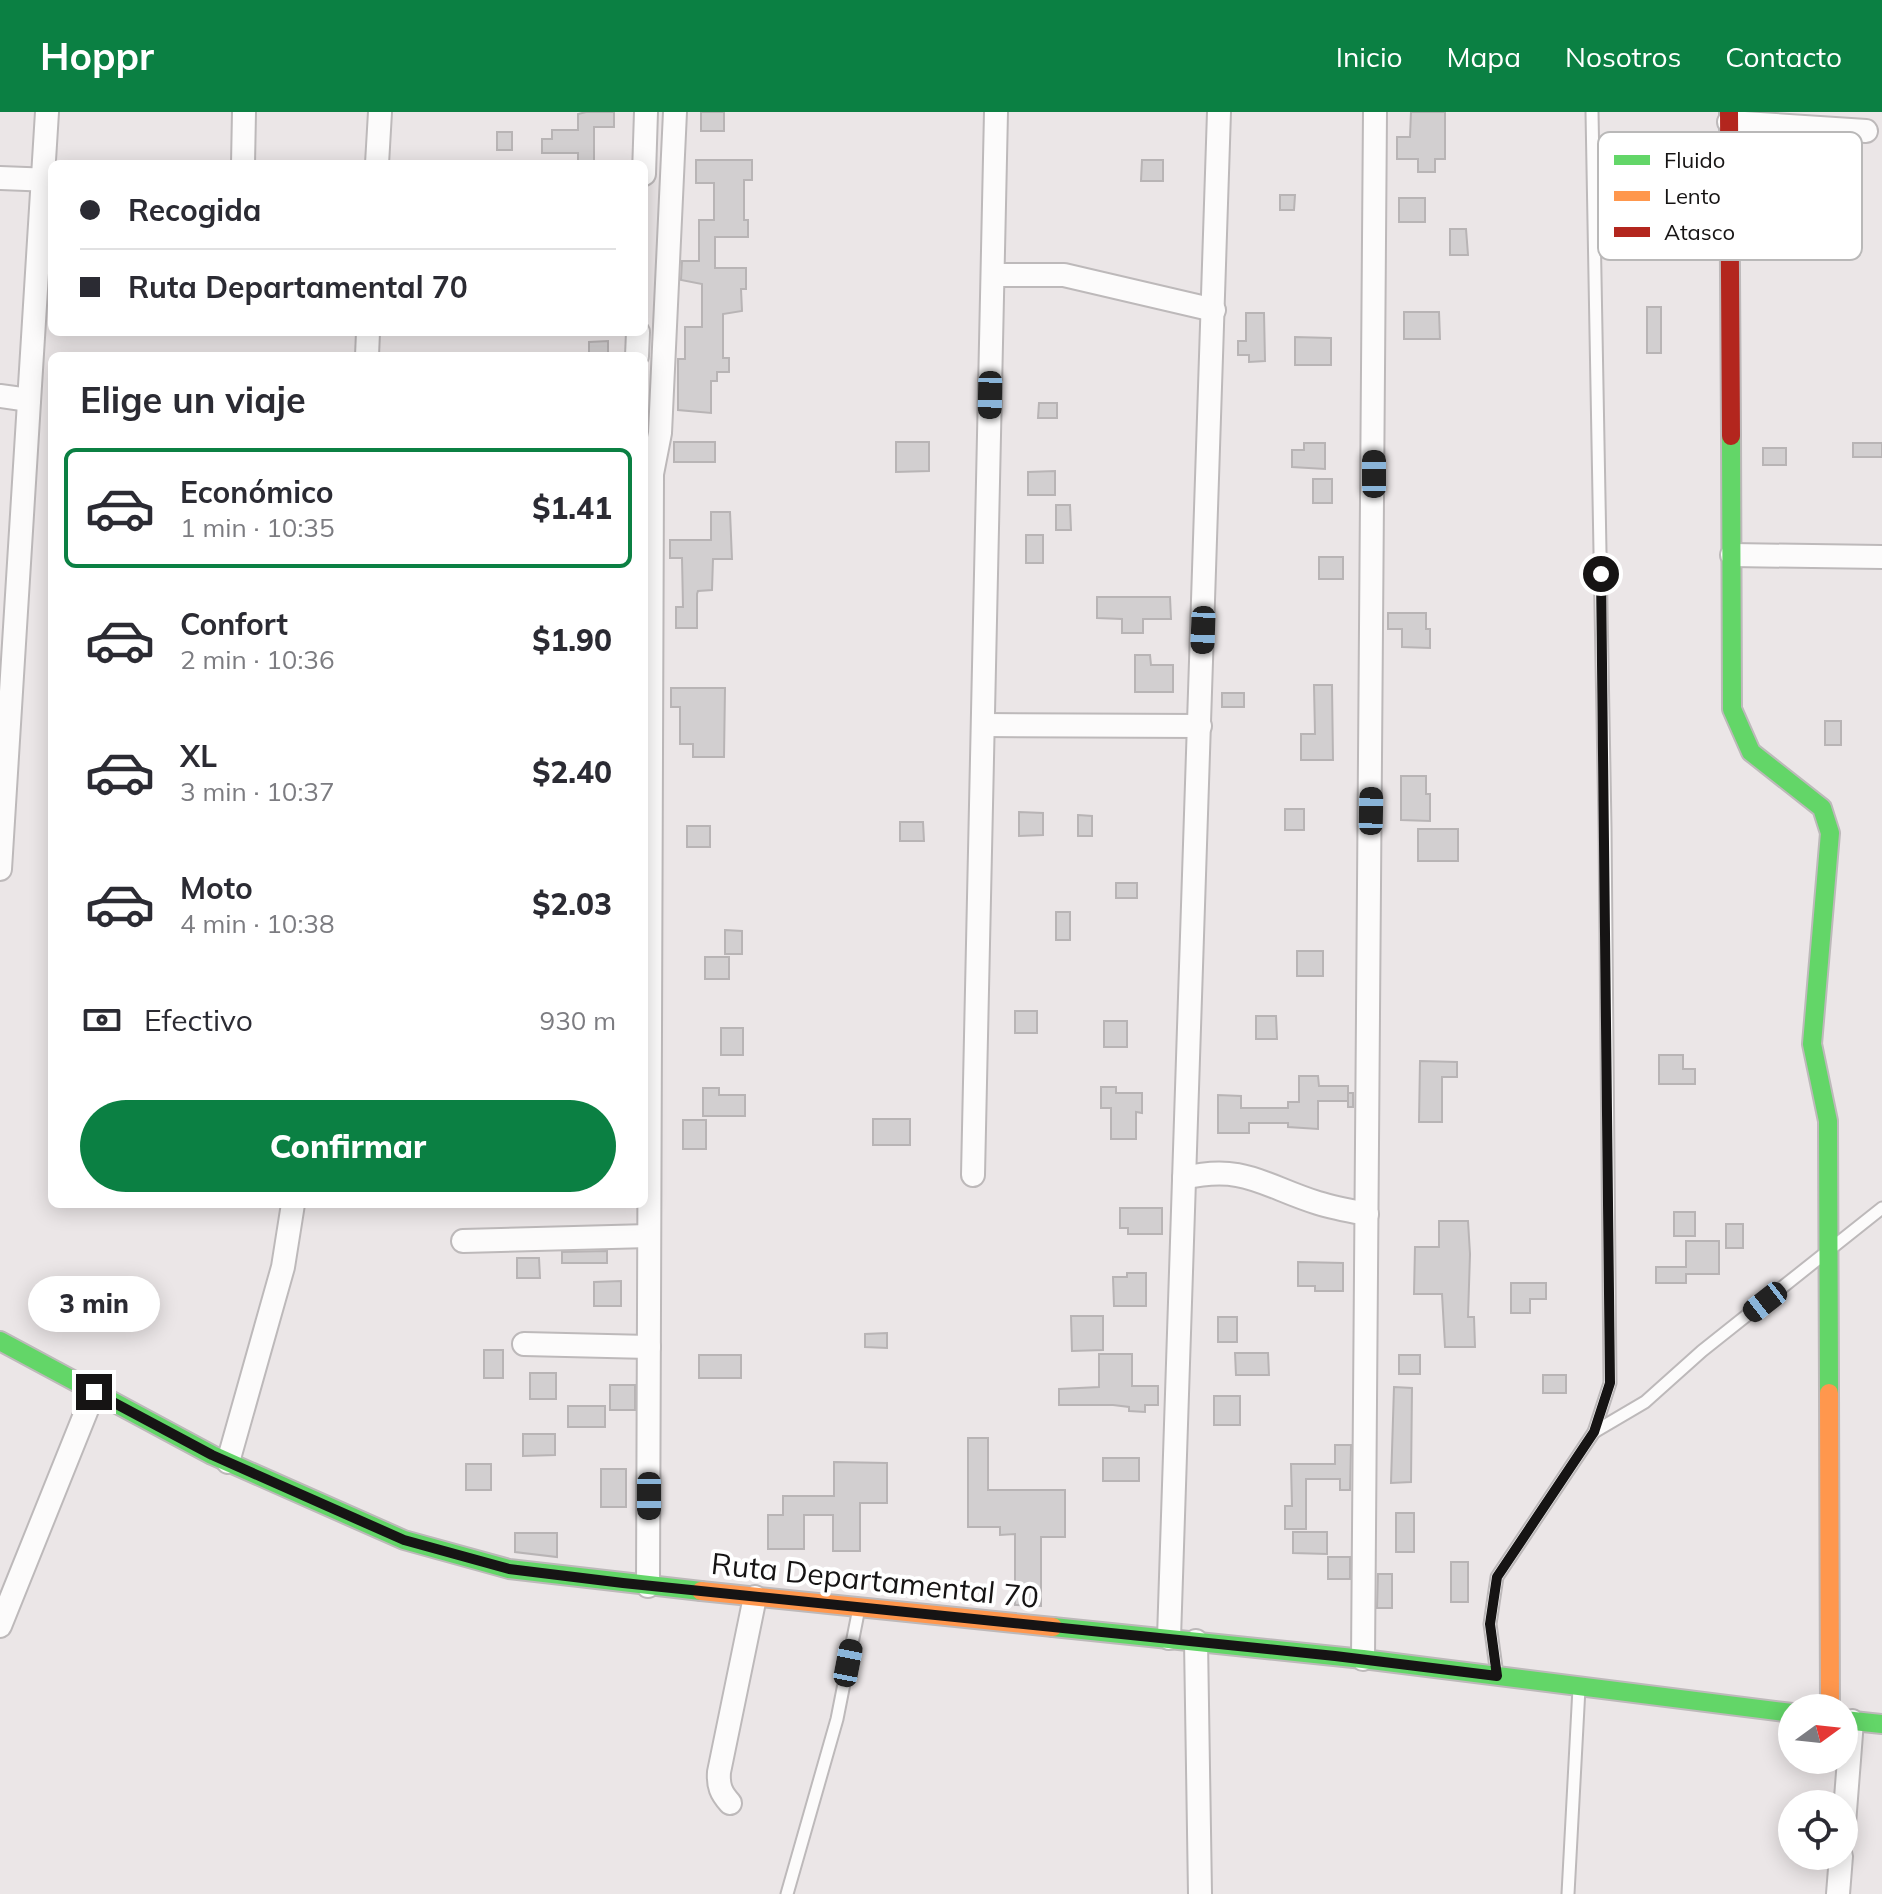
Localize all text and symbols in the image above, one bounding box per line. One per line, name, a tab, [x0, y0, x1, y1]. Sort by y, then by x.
text: Hoppr	[40, 32, 154, 80]
text: Inicio	[1336, 39, 1403, 74]
text: Mapa	[1447, 39, 1521, 74]
text: Nosotros	[1565, 39, 1681, 74]
text: Contacto	[1725, 39, 1842, 74]
legend	[1598, 132, 1862, 260]
text: Fluido	[1664, 146, 1725, 174]
text: Lento	[1664, 182, 1721, 210]
text: Recogida	[128, 191, 261, 229]
text: Atasco	[1664, 218, 1735, 246]
text: Ruta Departamental 70	[128, 268, 468, 306]
car	[978, 371, 1002, 419]
text: Elige un viaje	[80, 377, 306, 422]
car	[1362, 450, 1386, 498]
icon: car	[84, 472, 156, 544]
text: Económico	[180, 473, 334, 511]
text: $1.41	[532, 489, 612, 527]
text: 1 min · 10:35	[180, 511, 335, 544]
route start	[1583, 556, 1619, 592]
icon: car	[84, 604, 156, 676]
text: Confort	[180, 605, 288, 643]
car	[1190, 606, 1216, 654]
text: $1.90	[532, 621, 612, 659]
text: 2 min · 10:36	[180, 643, 335, 676]
icon: car	[84, 736, 156, 808]
text: XL	[180, 737, 217, 775]
text: $2.40	[532, 753, 612, 791]
text: 3 min · 10:37	[180, 775, 335, 808]
car	[1359, 787, 1383, 835]
icon: car	[84, 868, 156, 940]
text: Moto	[180, 869, 253, 907]
text: $2.03	[532, 885, 612, 923]
text: 4 min · 10:38	[180, 907, 335, 940]
icon: cash	[80, 998, 124, 1042]
text: Efectivo	[144, 1001, 253, 1039]
text: 930 m	[540, 1004, 616, 1037]
button: Confirmar	[80, 1100, 616, 1192]
callout: 3 min	[28, 1276, 160, 1332]
car	[1739, 1278, 1791, 1326]
text: 3 min	[59, 1287, 129, 1320]
route end	[76, 1374, 112, 1410]
car	[637, 1472, 661, 1520]
street label: Ruta Departamental 70	[710, 1544, 1041, 1616]
car	[832, 1637, 864, 1689]
north arrow	[1778, 1694, 1858, 1774]
map controls	[1778, 1694, 1858, 1870]
button: locate	[1778, 1790, 1858, 1870]

